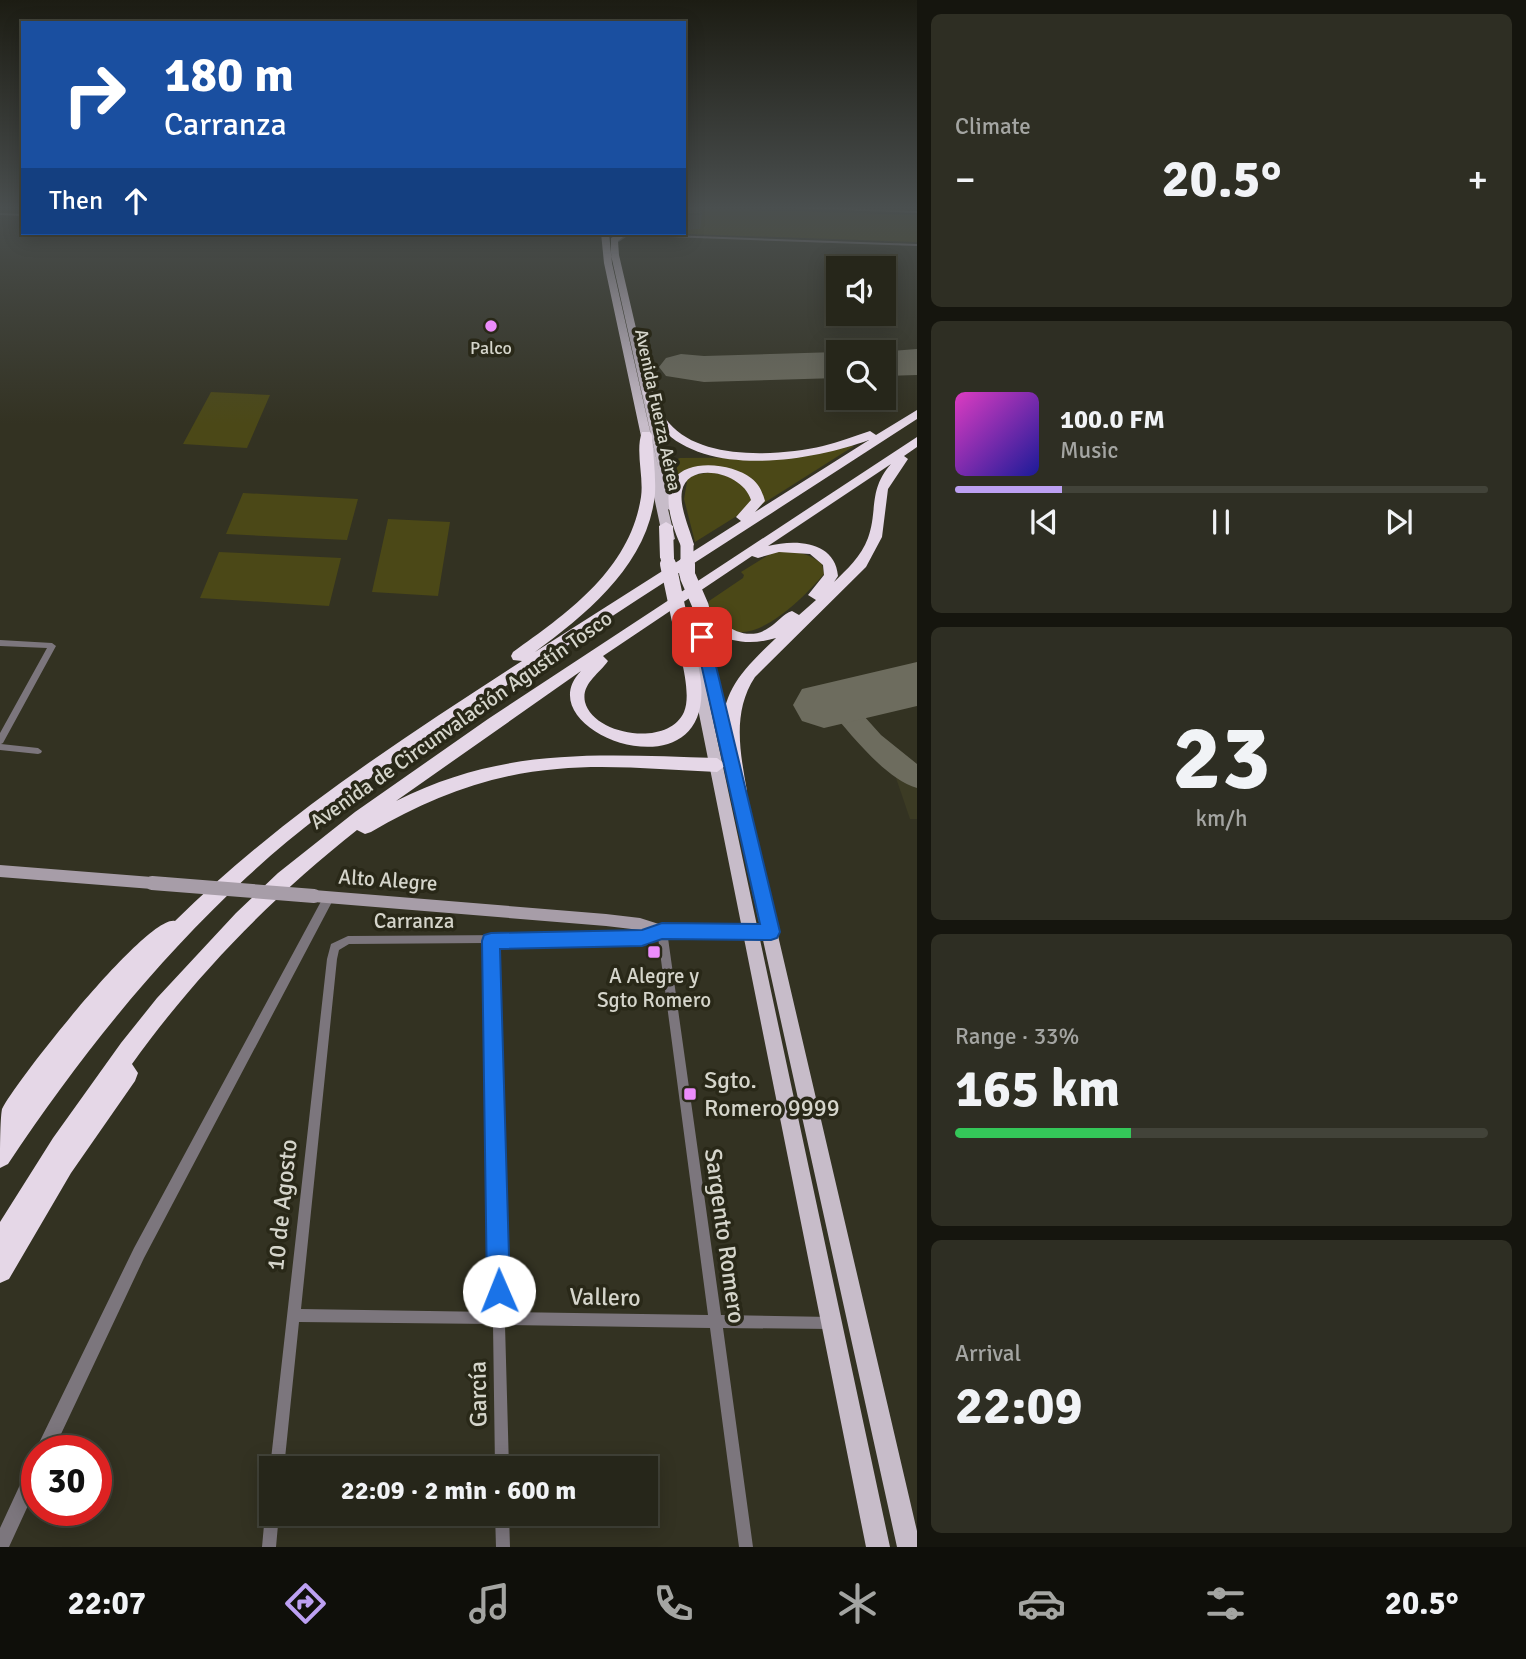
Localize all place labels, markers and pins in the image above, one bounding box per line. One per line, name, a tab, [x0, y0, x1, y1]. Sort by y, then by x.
marker: Palco	[483, 318, 499, 334]
place label: Palco	[470, 337, 512, 359]
pin	[672, 607, 732, 667]
marker: A Alegre y Sgto Romero	[646, 944, 662, 960]
place label: A Alegre y Sgto Romero	[597, 963, 711, 1013]
place label: Sgto. Romero 9999	[704, 1065, 840, 1123]
marker: Sgto. Romero 9999	[682, 1086, 698, 1102]

